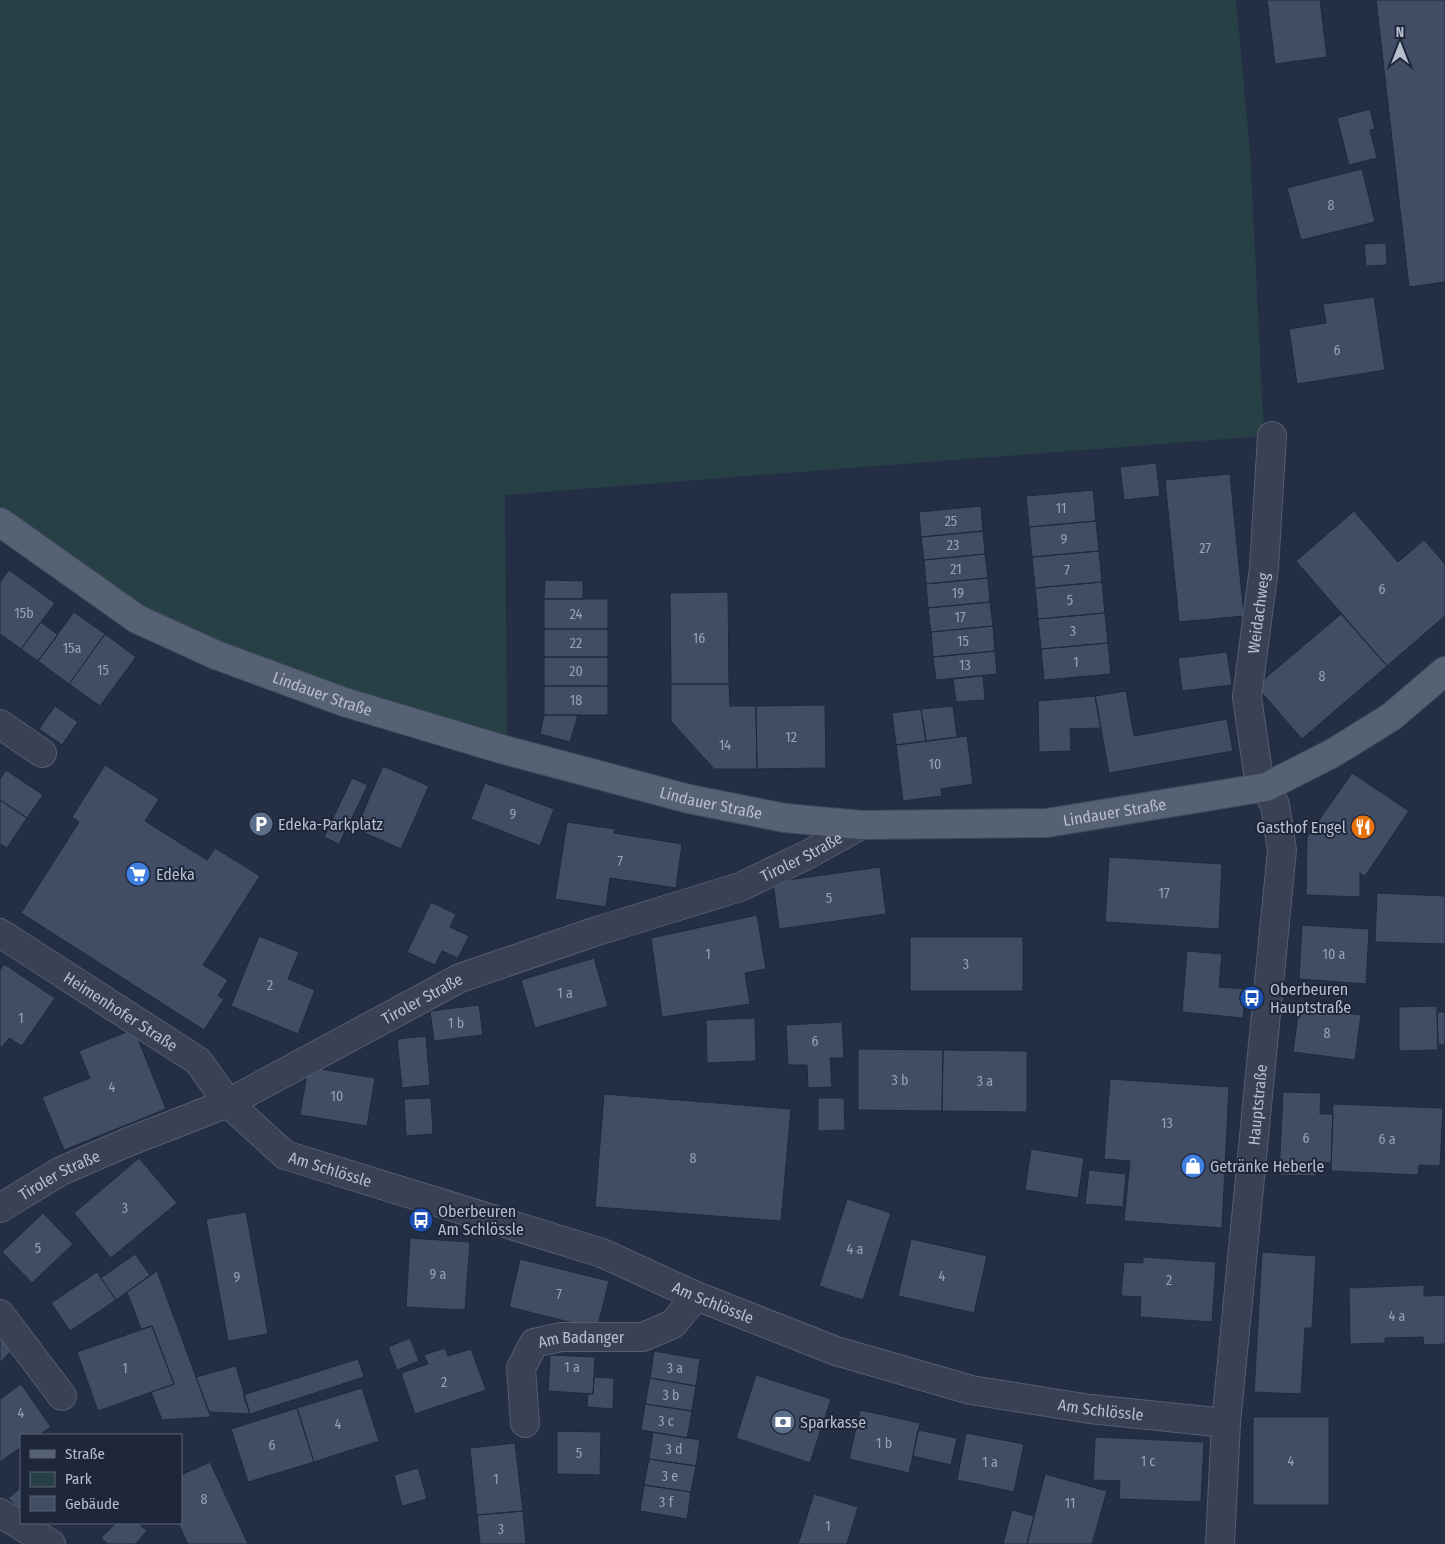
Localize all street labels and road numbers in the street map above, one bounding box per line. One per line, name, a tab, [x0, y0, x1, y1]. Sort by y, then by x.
street label: Weidachweg	[1243, 571, 1273, 655]
street label: Lindauer Straße	[270, 667, 375, 719]
street label: Lindauer Straße	[658, 782, 764, 823]
street label: Lindauer Straße	[1061, 794, 1167, 830]
street label: Tiroler Straße	[757, 828, 845, 885]
street label: Heimenhofer Straße	[60, 967, 181, 1055]
street label: Tiroler Straße	[378, 969, 466, 1028]
street label: Hauptstraße	[1244, 1063, 1271, 1146]
street label: Tiroler Straße	[15, 1146, 103, 1204]
street label: Am Schlössle	[286, 1147, 374, 1191]
street label: Am Schlössle	[670, 1277, 757, 1327]
street label: Am Badanger	[536, 1327, 625, 1351]
street label: Am Schlössle	[1057, 1395, 1145, 1424]

